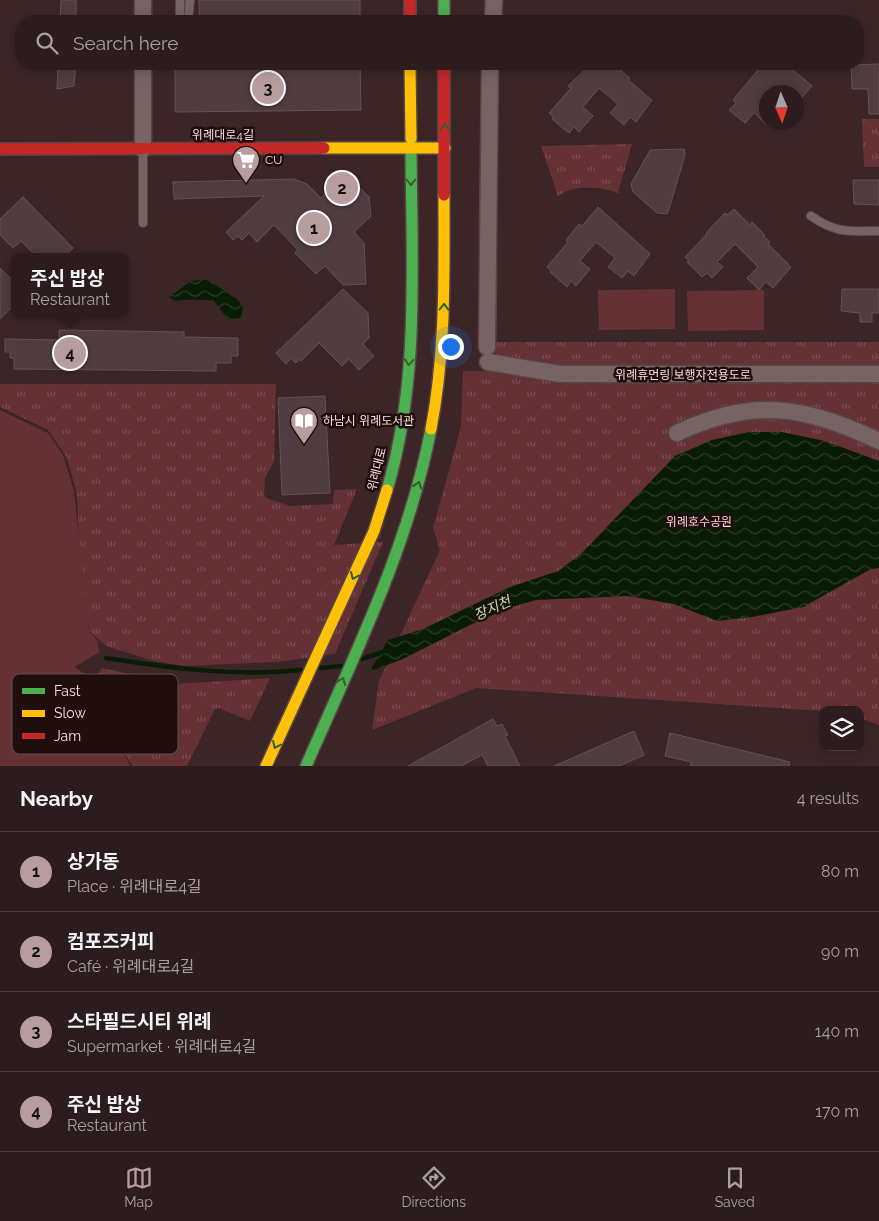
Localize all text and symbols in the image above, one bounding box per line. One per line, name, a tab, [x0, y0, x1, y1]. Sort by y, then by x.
search box	[15, 15, 864, 70]
icon: search	[33, 29, 61, 57]
text: Search here	[73, 32, 179, 54]
pin: 3	[252, 69, 284, 107]
north arrow	[759, 85, 804, 130]
one-way arrow	[440, 123, 450, 130]
street label: 위례대로4길	[192, 128, 254, 142]
supermarket icon: CU	[231, 145, 261, 184]
place label: CU	[265, 153, 282, 167]
pin: 2	[326, 169, 358, 207]
one-way arrow	[406, 179, 416, 187]
pin: 1	[298, 209, 330, 247]
popup	[11, 253, 129, 318]
text: 주신 밥상	[30, 267, 105, 289]
text: Restaurant	[30, 290, 110, 309]
one-way arrow	[439, 303, 449, 310]
pin: 4	[54, 334, 86, 372]
your location	[438, 334, 464, 360]
one-way arrow	[404, 359, 415, 367]
street label: 위례휴먼링 보행자전용도로	[615, 368, 751, 382]
library icon: 하남시 위례도서관	[289, 406, 319, 445]
place label: 하남시 위례도서관	[323, 414, 414, 428]
street label: 위례대로	[365, 446, 389, 492]
one-way arrow	[413, 481, 423, 489]
park label: 위례호수공원	[666, 515, 732, 529]
one-way arrow	[350, 571, 360, 580]
water label: 장지천	[471, 592, 514, 623]
legend	[12, 674, 178, 754]
one-way arrow	[336, 677, 346, 685]
text: Fast	[54, 683, 81, 699]
text: Slow	[54, 705, 86, 721]
map controls	[819, 706, 864, 751]
button: layers	[819, 706, 864, 751]
text: Jam	[54, 728, 81, 744]
one-way arrow	[272, 740, 282, 749]
text: Nearby	[20, 786, 93, 811]
text: 4 results	[797, 789, 859, 808]
text: 상가동	[67, 850, 119, 872]
text: 1	[32, 862, 40, 881]
text: 80 m	[821, 862, 859, 881]
text: Place · 위례대로4길	[67, 877, 202, 896]
text: 컴포즈커피	[67, 930, 154, 952]
text: 2	[31, 942, 41, 961]
text: 90 m	[821, 942, 859, 961]
text: Café · 위례대로4길	[67, 957, 195, 976]
text: 스타필드시티 위례	[67, 1010, 211, 1032]
text: 3	[32, 1022, 40, 1041]
text: 140 m	[815, 1022, 859, 1041]
text: Supermarket · 위례대로4길	[67, 1037, 256, 1056]
text: 주신 밥상	[67, 1093, 141, 1115]
text: 4	[31, 1102, 41, 1121]
text: 170 m	[815, 1102, 859, 1121]
text: Restaurant	[67, 1116, 147, 1135]
tab: Map	[124, 1164, 153, 1210]
tab: Directions	[401, 1164, 466, 1210]
tab: Saved	[715, 1164, 755, 1210]

